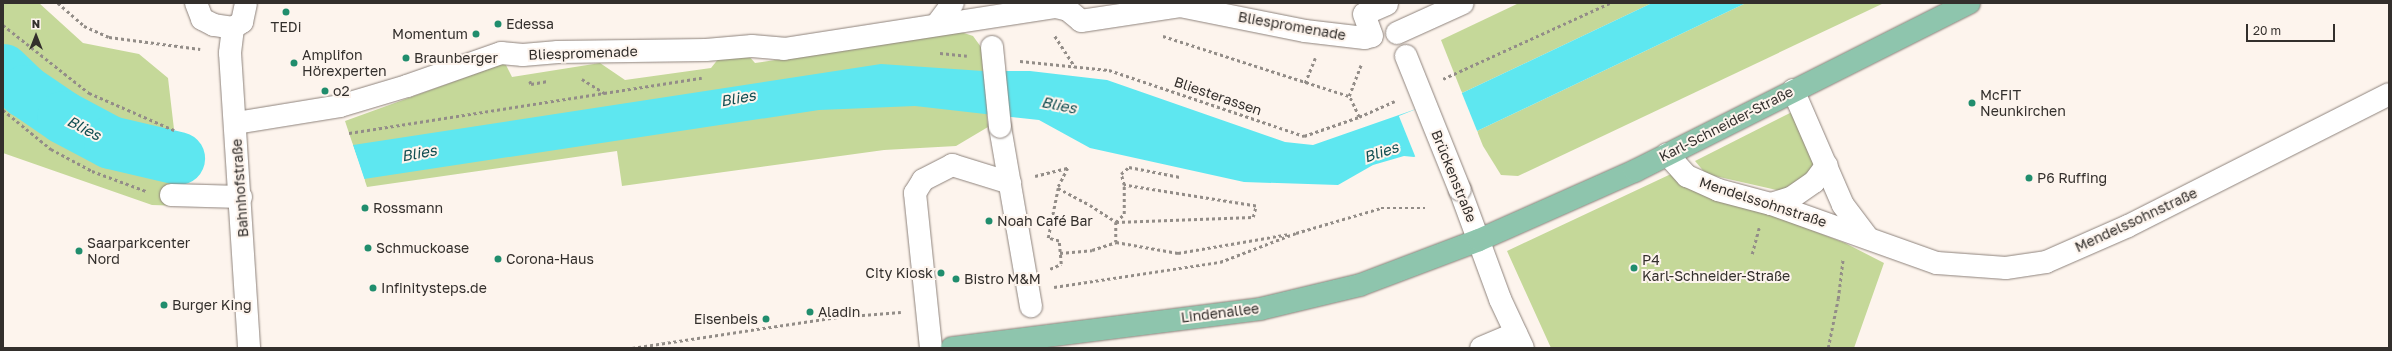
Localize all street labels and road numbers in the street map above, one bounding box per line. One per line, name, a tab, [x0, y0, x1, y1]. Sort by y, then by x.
street label: Bliespromenade	[1237, 8, 1347, 44]
street label: Bliespromenade	[528, 43, 638, 63]
street label: Bliesterassen	[1172, 73, 1264, 119]
street label: Karl-Schneider-Straße	[1656, 83, 1796, 165]
street label: Brückenstraße	[1428, 128, 1480, 224]
street label: Bahnhofstraße	[228, 138, 252, 238]
street label: Mendelssohnstraße	[1697, 173, 1829, 231]
street label: Mendelssohnstraße	[2072, 184, 2200, 256]
street label: Lindenallee	[1180, 300, 1260, 326]

